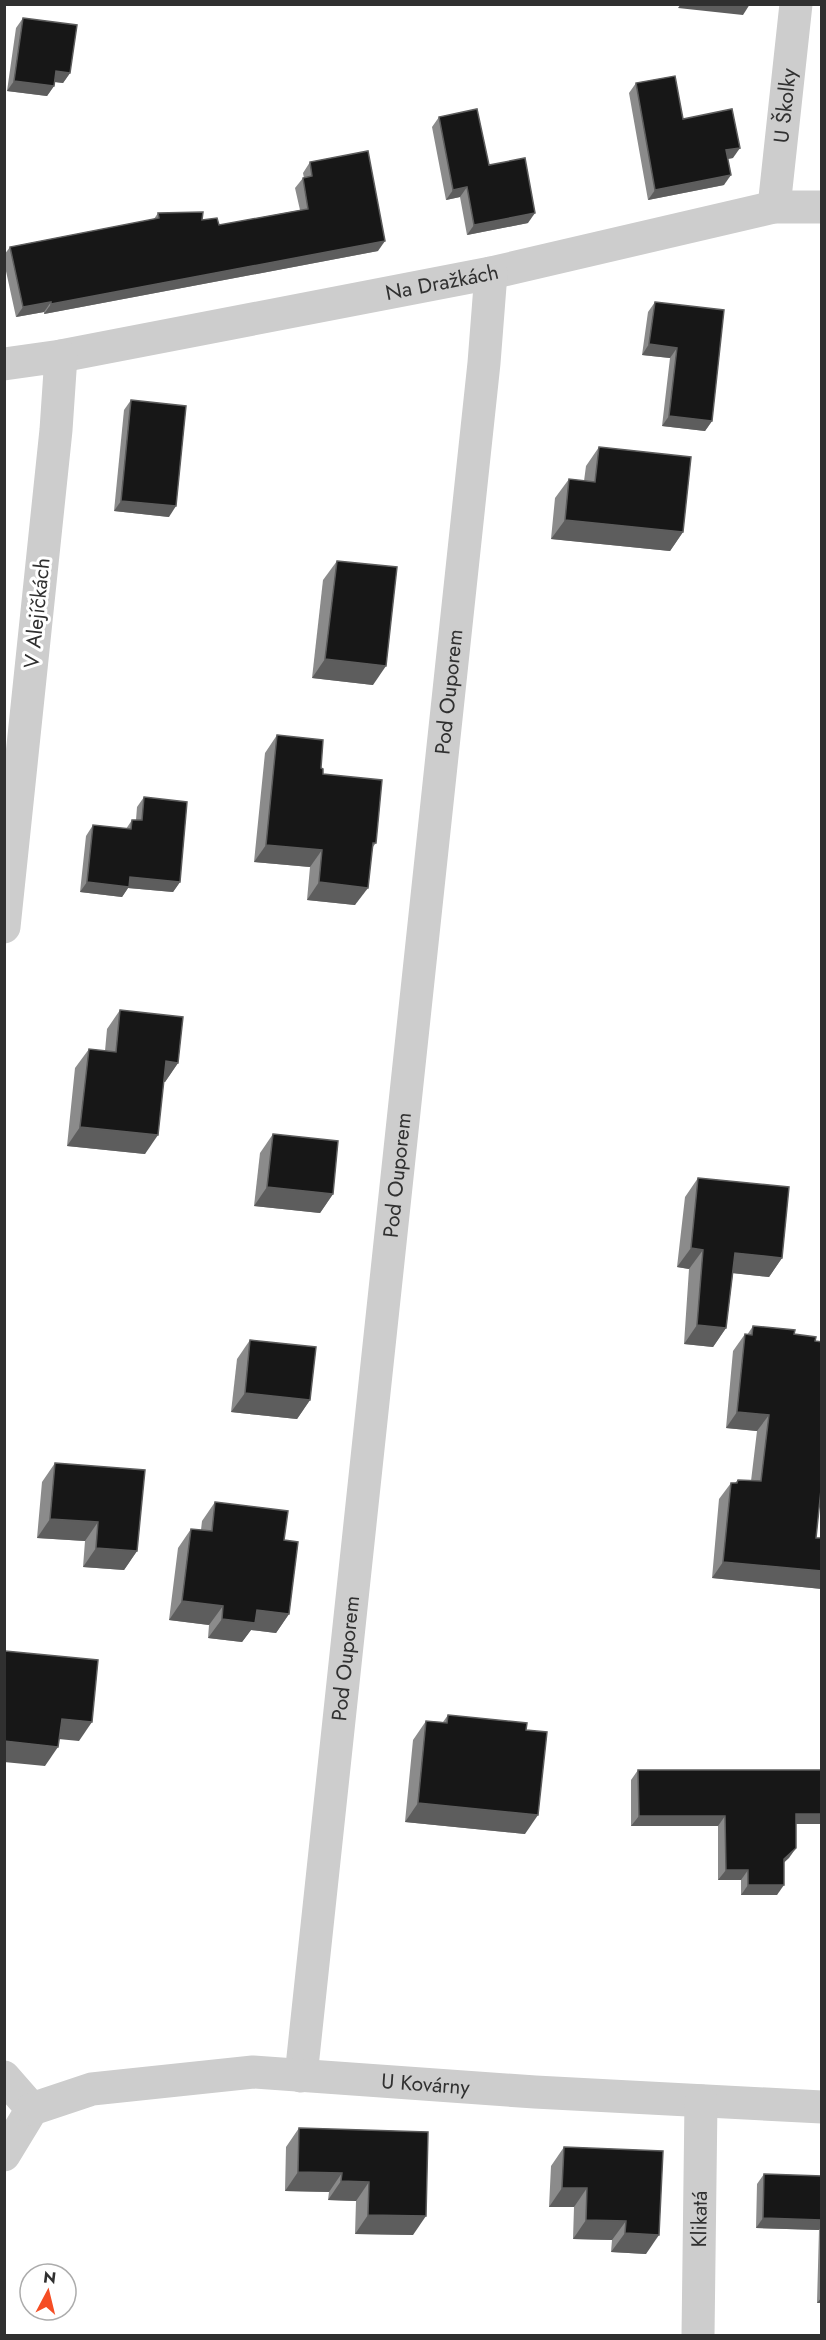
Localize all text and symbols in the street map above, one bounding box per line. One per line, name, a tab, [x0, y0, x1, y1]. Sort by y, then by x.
street label: U Školky	[766, 66, 804, 145]
street label: Na Dražkách	[383, 257, 502, 308]
street label: V Alejíčkách	[16, 556, 58, 670]
street label: Pod Ouporem	[427, 628, 470, 756]
street label: Pod Ouporem	[376, 1111, 419, 1239]
street label: Pod Ouporem	[324, 1594, 367, 1723]
street label: U Kovárny	[380, 2066, 471, 2102]
street label: Klikatá	[684, 2190, 715, 2248]
north arrow	[18, 2262, 78, 2322]
text: N	[42, 2265, 57, 2290]

